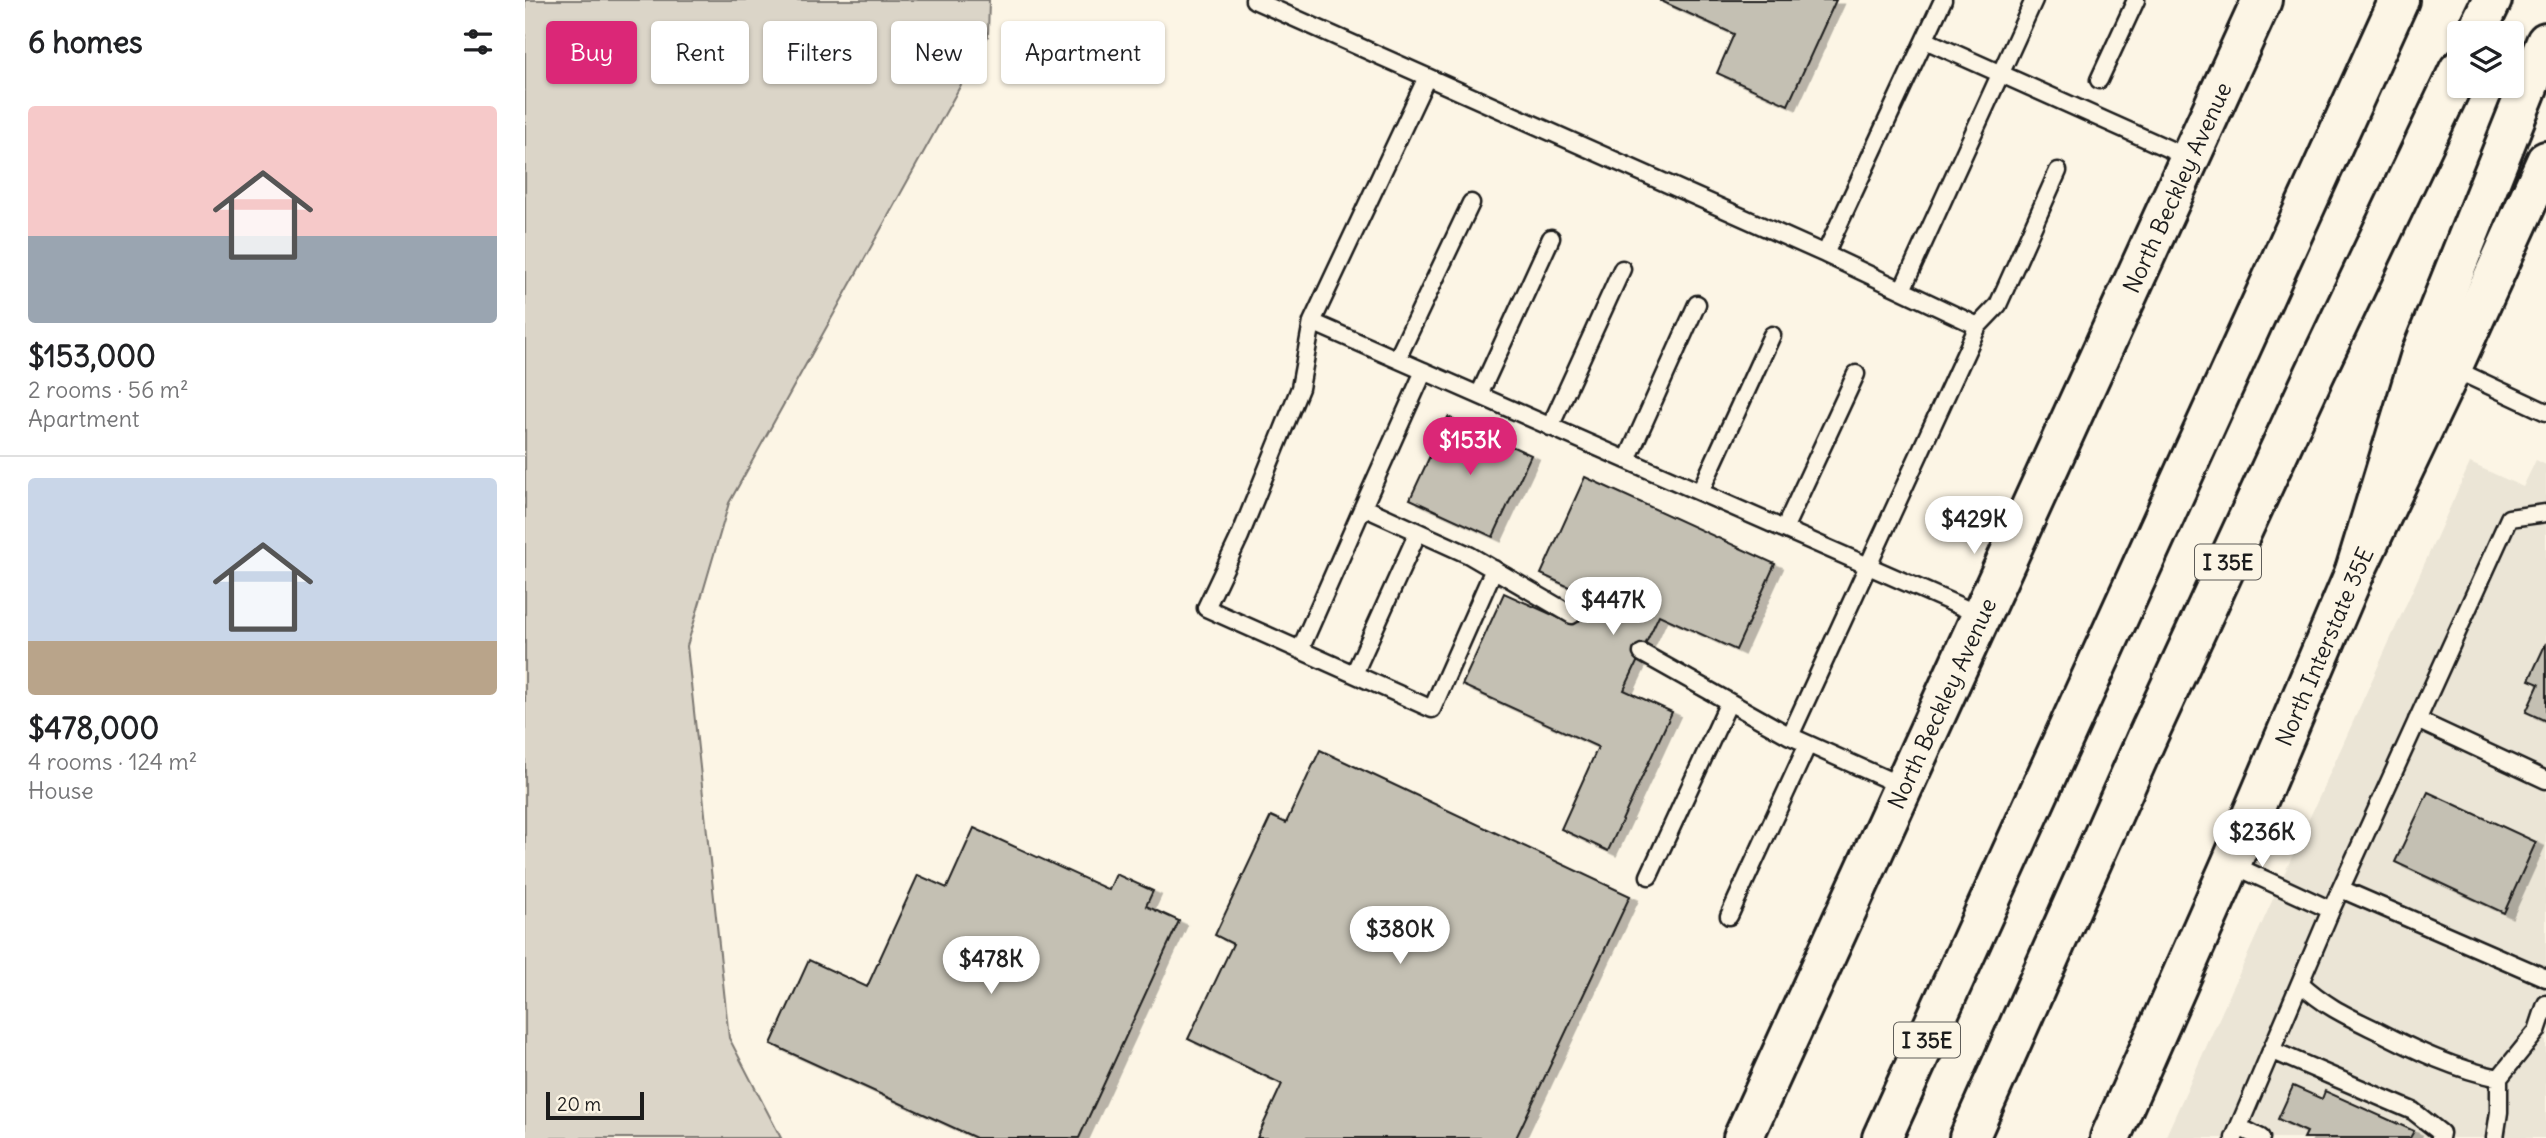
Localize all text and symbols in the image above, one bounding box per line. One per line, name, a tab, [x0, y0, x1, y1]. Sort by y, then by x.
chip: Buy	[546, 21, 637, 84]
chip: Rent	[651, 21, 749, 84]
chip: Filters	[763, 21, 877, 84]
chip: New	[891, 21, 987, 84]
chip: Apartment	[1001, 21, 1165, 84]
map controls	[2447, 21, 2524, 98]
button: layers	[2447, 21, 2524, 98]
text: 6 homes	[28, 23, 143, 61]
icon: filters	[459, 23, 497, 61]
street label: North Beckley Avenue	[2116, 77, 2237, 297]
icon: home	[200, 152, 326, 278]
text: $153,000	[28, 337, 156, 375]
text: 2 rooms · 56 m²	[28, 375, 189, 404]
text: Apartment	[28, 404, 140, 433]
pin: $153K	[1421, 418, 1519, 477]
text: $153K	[1439, 425, 1501, 454]
pin: $429K	[1925, 496, 2023, 556]
text: $429K	[1941, 504, 2007, 533]
icon: home	[200, 524, 326, 650]
street label: North Interstate 35E	[2268, 542, 2379, 750]
road number: I 35E	[2195, 544, 2261, 580]
pin: $447K	[1564, 578, 1662, 637]
text: $447K	[1581, 585, 1645, 614]
street label: North Beckley Avenue	[1881, 593, 2002, 813]
text: $478,000	[28, 709, 159, 747]
text: 4 rooms · 124 m²	[28, 747, 197, 776]
text: House	[28, 776, 94, 805]
pin: $236K	[2213, 810, 2311, 869]
text: $236K	[2229, 817, 2295, 846]
pin: $380K	[1351, 906, 1449, 966]
text: $380K	[1366, 914, 1434, 943]
pin: $478K	[942, 936, 1040, 996]
text: $478K	[959, 944, 1023, 973]
road number: I 35E	[1894, 1023, 1960, 1058]
scale bar	[546, 1089, 644, 1121]
text: 20 m	[557, 1092, 601, 1116]

